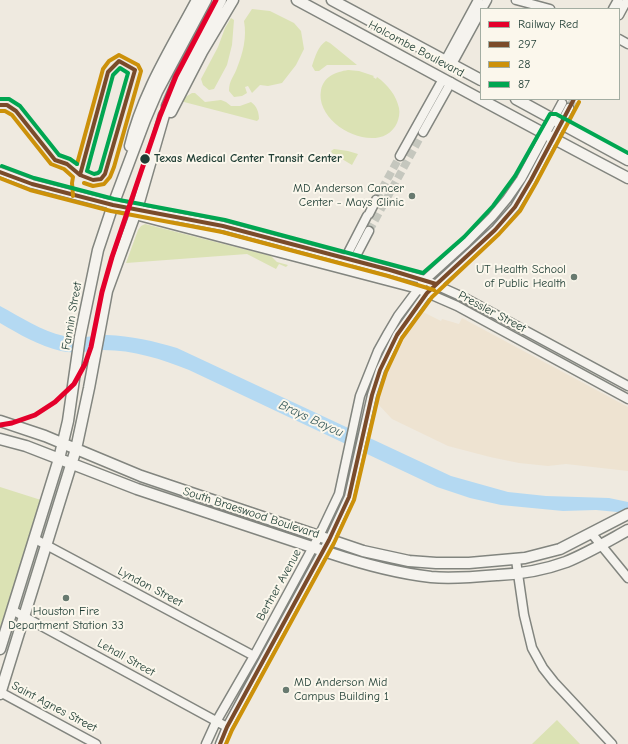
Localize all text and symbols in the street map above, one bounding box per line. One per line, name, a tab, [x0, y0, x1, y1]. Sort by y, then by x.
legend	[480, 8, 620, 100]
text: Railway Red	[518, 17, 578, 31]
street label: Holcombe Boulevard	[366, 18, 466, 80]
text: 297	[518, 37, 536, 51]
text: 28	[518, 57, 530, 71]
text: 87	[518, 77, 530, 91]
marker: Texas Medical Center Transit Center	[138, 152, 152, 166]
place label: Texas Medical Center Transit Center	[154, 152, 342, 166]
place label: MD Anderson Cancer Center - Mays Clinic	[293, 182, 404, 210]
marker: MD Anderson Cancer Center - Mays Clinic	[407, 191, 417, 201]
place label: UT Health School of Public Health	[476, 263, 566, 291]
marker: UT Health School of Public Health	[569, 272, 579, 282]
street label: Fannin Street	[59, 281, 85, 351]
street label: Pressler Street	[456, 288, 528, 336]
water label: Brays Bayou	[276, 397, 346, 441]
street label: South Braeswood Boulevard	[181, 484, 321, 542]
street label: Bertner Avenue	[253, 547, 305, 623]
street label: Lyndon Street	[115, 564, 185, 610]
marker: Houston Fire Department Station 33	[61, 593, 71, 603]
place label: Houston Fire Department Station 33	[8, 605, 124, 633]
street label: Lehall Street	[95, 636, 157, 680]
place label: MD Anderson Mid Campus Building 1	[294, 676, 389, 704]
street label: Saint Agnes Street	[9, 678, 99, 736]
marker: MD Anderson Mid Campus Building 1	[281, 685, 291, 695]

